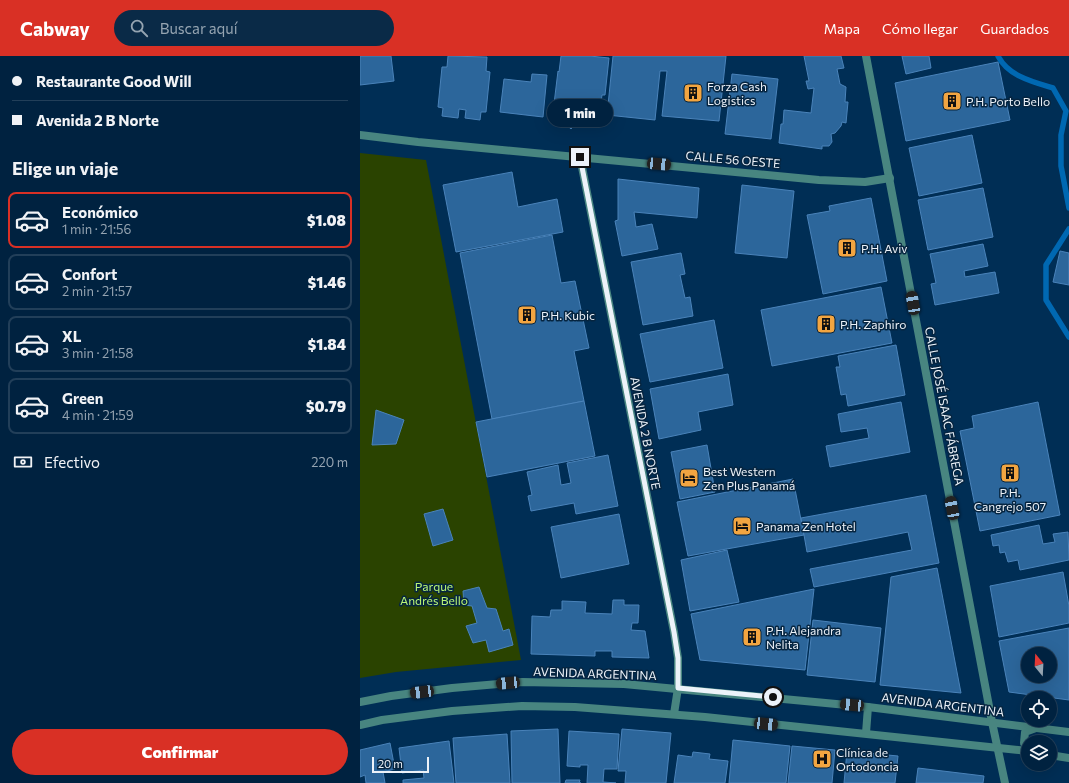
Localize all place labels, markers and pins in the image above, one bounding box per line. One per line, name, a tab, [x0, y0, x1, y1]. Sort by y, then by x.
place label: Forza Cash Logistics	[707, 79, 767, 107]
building icon: Forza Cash Logistics	[682, 82, 704, 104]
building icon: P.H. Porto Bello	[941, 90, 963, 112]
place label: P.H. Porto Bello	[966, 94, 1050, 108]
building icon: P.H. Aviv	[836, 237, 858, 259]
place label: P.H. Aviv	[861, 241, 907, 255]
building icon: P.H. Kubic	[516, 304, 538, 326]
place label: P.H. Kubic	[541, 308, 595, 322]
building icon: P.H. Zaphiro	[815, 313, 837, 335]
place label: P.H. Zaphiro	[840, 317, 906, 331]
building icon: P.H. Cangrejo 507	[999, 462, 1021, 484]
place label: Best Western Zen Plus Panamá	[703, 464, 795, 492]
hotel icon: Best Western Zen Plus Panamá	[678, 467, 700, 489]
place label: P.H. Cangrejo 507	[974, 485, 1046, 513]
hotel icon: Panama Zen Hotel	[731, 515, 753, 537]
place label: Panama Zen Hotel	[756, 519, 856, 533]
place label: P.H. Alejandra Nelita	[766, 623, 841, 651]
building icon: P.H. Alejandra Nelita	[741, 626, 763, 648]
place label: Clínica de Ortodoncia	[836, 745, 899, 773]
hospital icon: Clínica de Ortodoncia	[811, 748, 833, 770]

